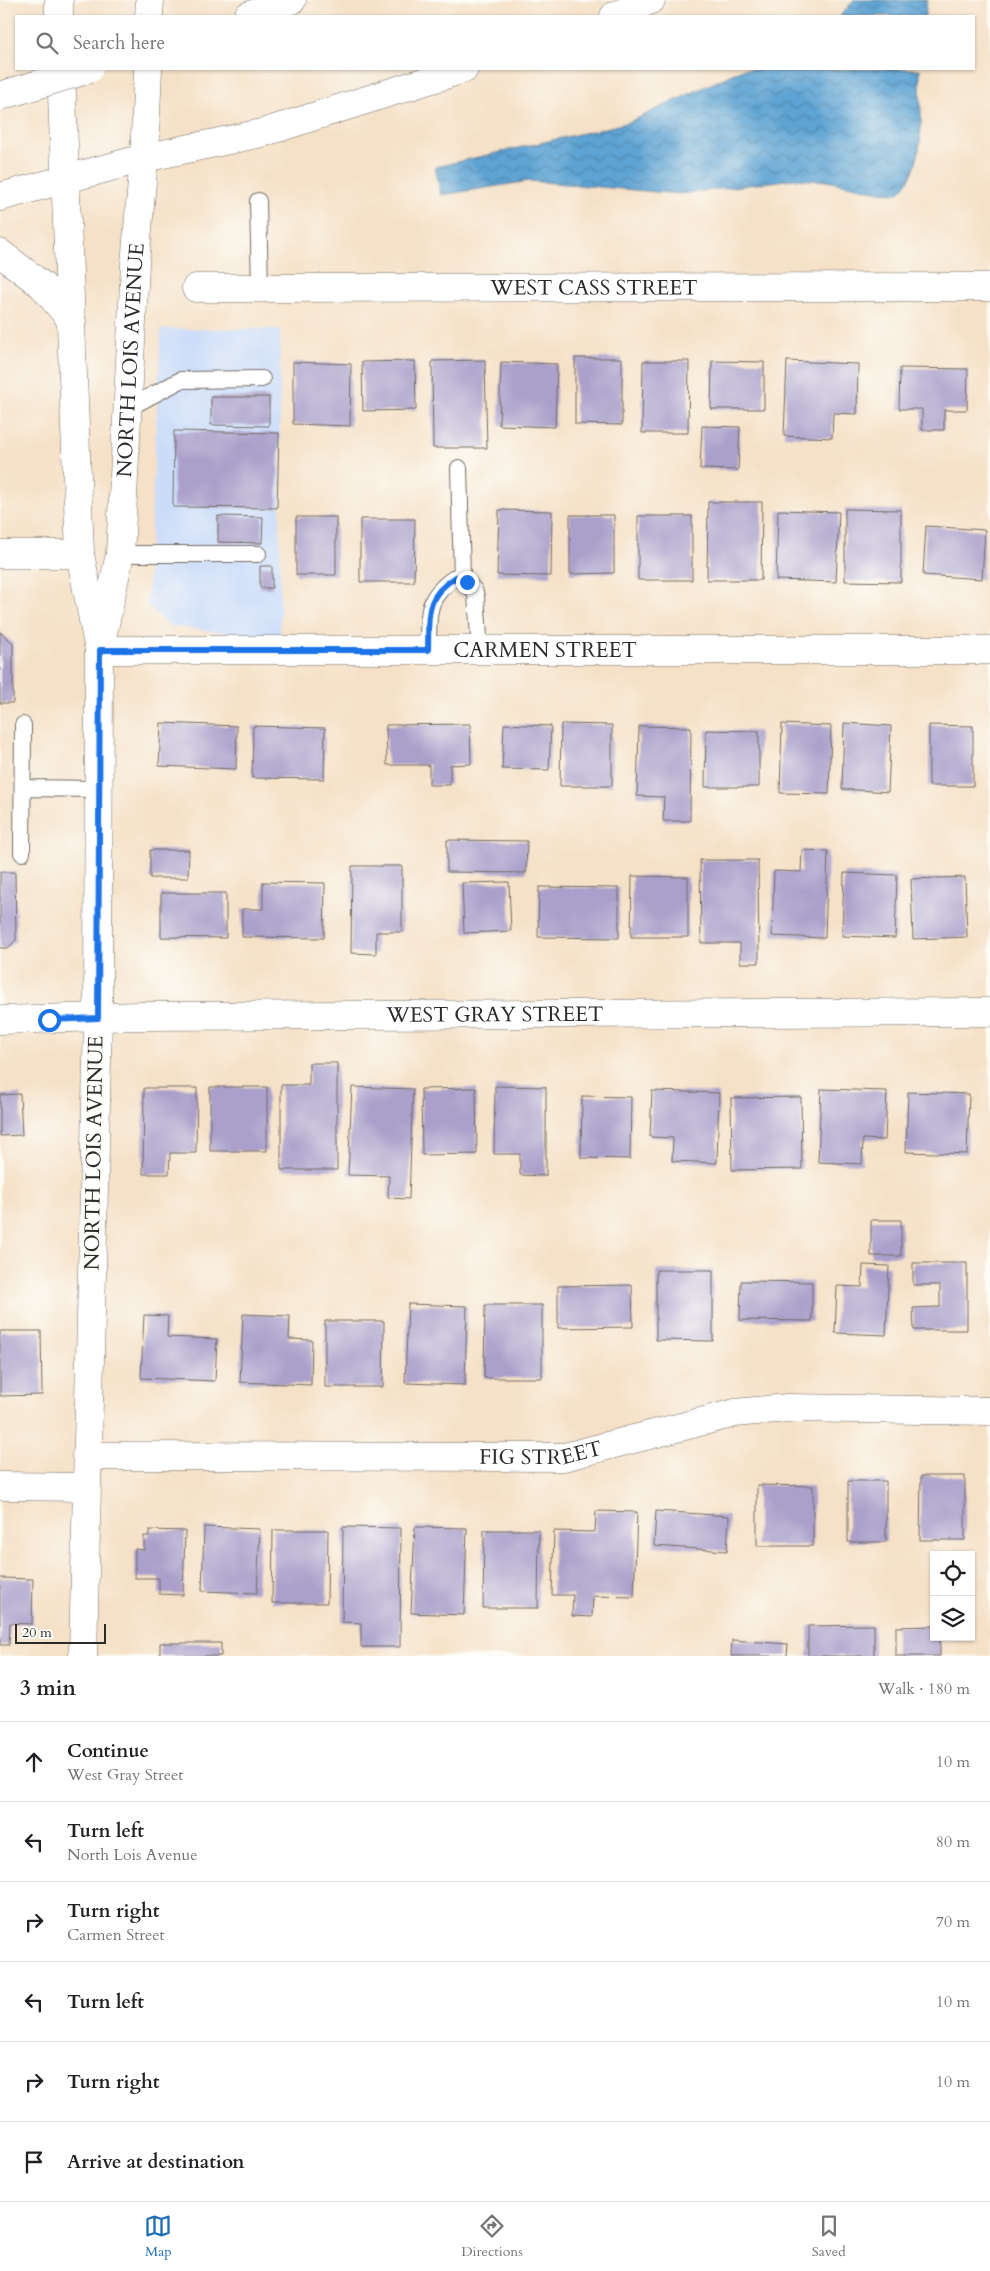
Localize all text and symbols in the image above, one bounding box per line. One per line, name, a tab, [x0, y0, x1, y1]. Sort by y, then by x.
search box	[15, 15, 975, 70]
icon: search	[33, 29, 61, 57]
text: Search here	[73, 30, 165, 56]
street label: NORTH LOIS AVENUE	[109, 242, 151, 478]
street label: WEST CASS STREET	[489, 273, 698, 302]
route end	[456, 571, 479, 594]
street label: CARMEN STREET	[453, 636, 637, 665]
street label: WEST GRAY STREET	[385, 999, 604, 1029]
route start	[38, 1009, 61, 1032]
street label: NORTH LOIS AVENUE	[77, 1035, 111, 1271]
street label: FIG STREET	[479, 1433, 605, 1472]
map controls	[930, 1551, 975, 1641]
button: locate	[930, 1551, 975, 1596]
button: layers	[930, 1596, 975, 1641]
scale bar	[15, 1621, 106, 1644]
text: 20 m	[22, 1623, 52, 1642]
text: 3 min	[20, 1674, 76, 1703]
text: Walk · 180 m	[878, 1678, 970, 1700]
text: Continue	[67, 1738, 149, 1764]
icon: ahead	[20, 1748, 48, 1776]
text: 10 m	[936, 1751, 970, 1773]
text: West Gray Street	[67, 1764, 183, 1786]
text: Turn left	[67, 1818, 144, 1844]
icon: left	[20, 1828, 48, 1856]
text: 80 m	[936, 1831, 970, 1853]
text: North Lois Avenue	[67, 1844, 198, 1866]
text: Turn right	[67, 1898, 159, 1924]
icon: right	[20, 1908, 48, 1936]
text: 70 m	[936, 1911, 970, 1933]
text: Carmen Street	[67, 1924, 165, 1946]
icon: left	[20, 1988, 48, 2016]
text: Turn left	[67, 1989, 144, 2015]
text: 10 m	[936, 1991, 970, 2013]
icon: right	[20, 2068, 48, 2096]
text: Turn right	[67, 2069, 159, 2095]
text: 10 m	[936, 2071, 970, 2093]
icon: arrive	[20, 2148, 48, 2176]
text: Arrive at destination	[67, 2149, 244, 2175]
tab: Map	[144, 2212, 172, 2261]
tab: Directions	[461, 2212, 523, 2261]
tab: Saved	[812, 2212, 846, 2261]

